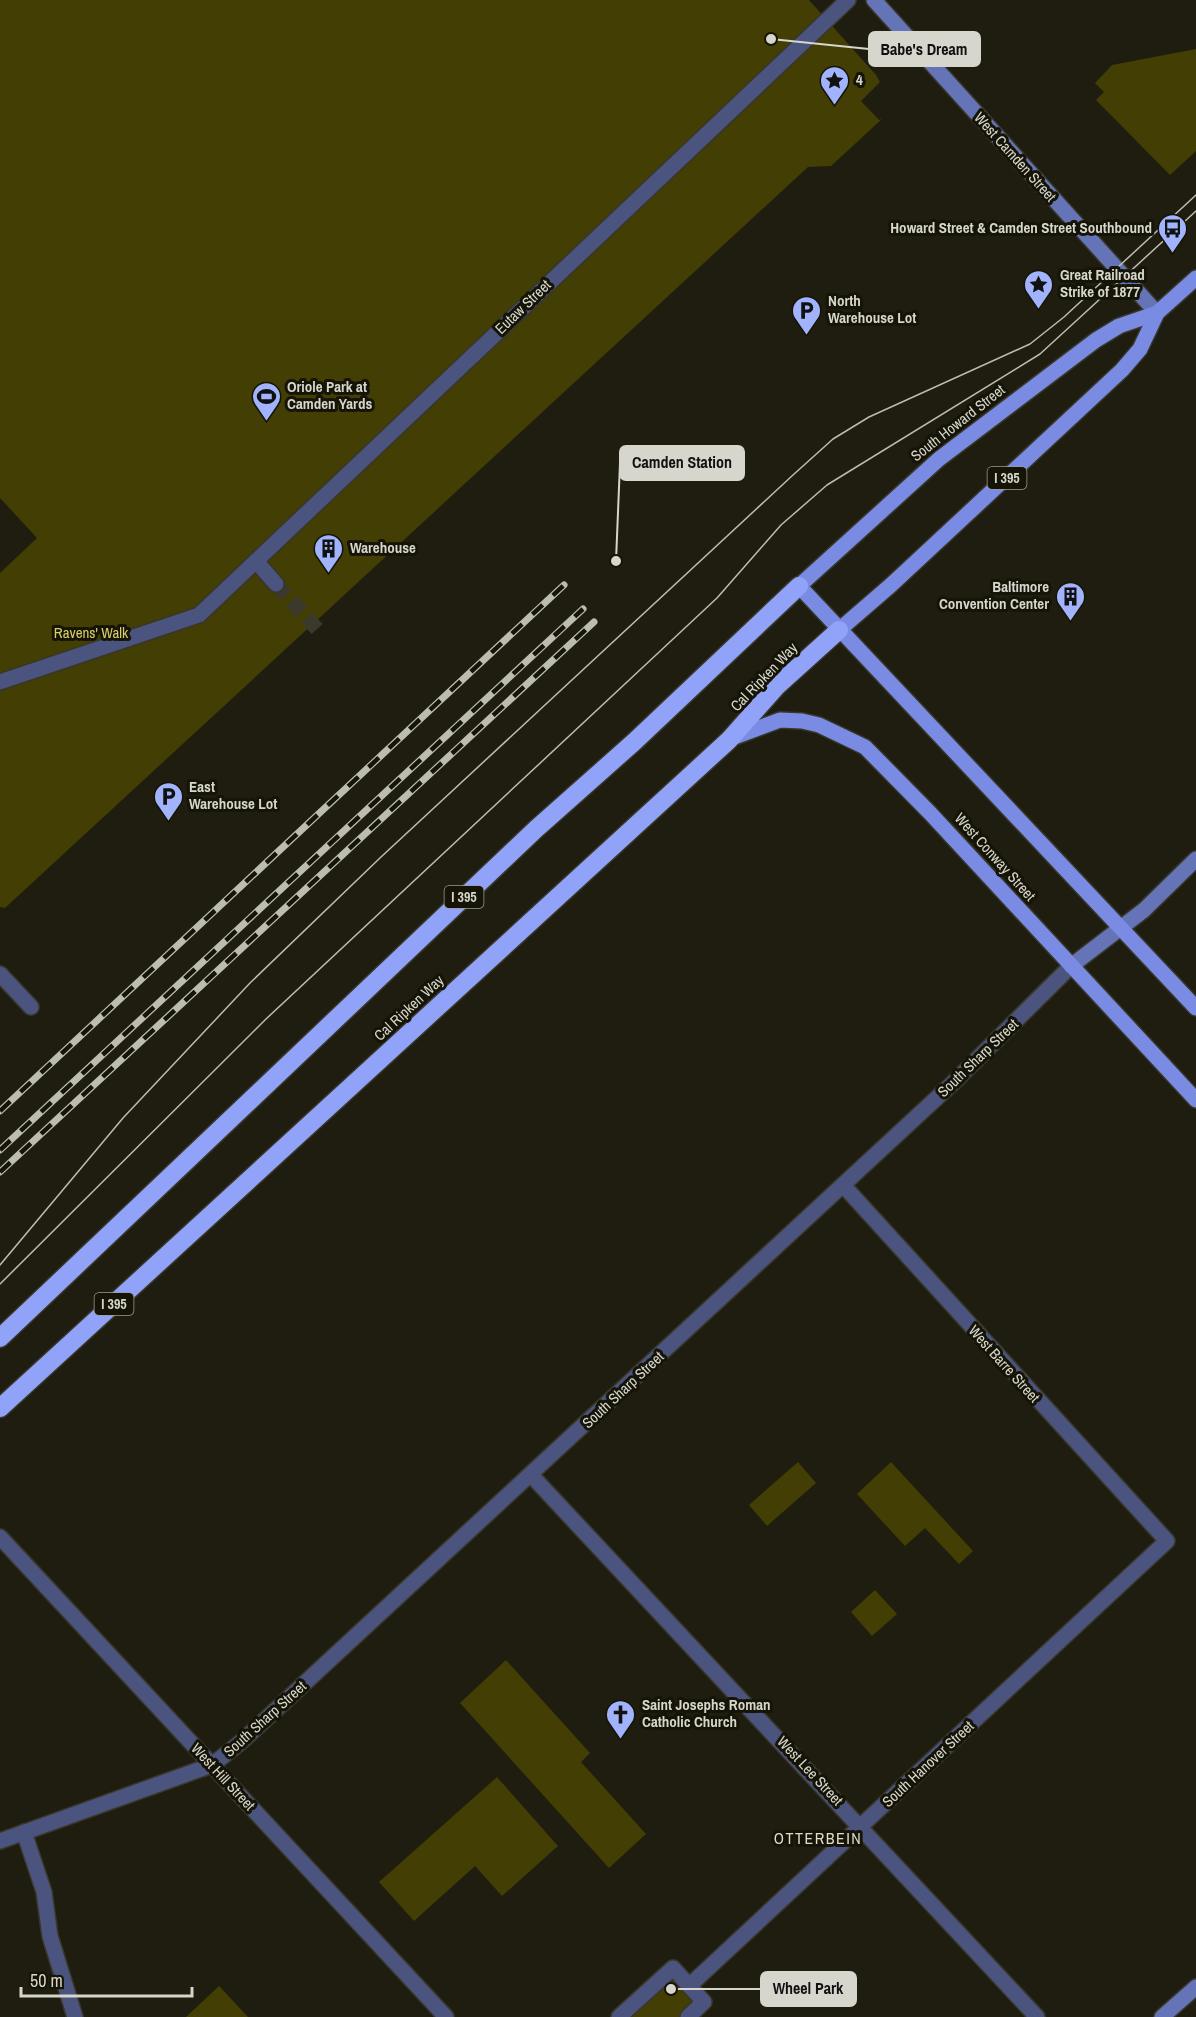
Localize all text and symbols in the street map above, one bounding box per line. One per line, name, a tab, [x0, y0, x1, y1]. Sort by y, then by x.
callout: Babe's Dream	[869, 32, 980, 66]
text: Babe's Dream	[881, 38, 967, 60]
place icon: 4	[819, 64, 851, 106]
place label: 4	[856, 69, 863, 90]
street label: West Camden Street	[969, 107, 1062, 206]
bus stop icon: Howard Street & Camden Street Southbound	[1157, 212, 1189, 254]
place label: Howard Street & Camden Street Southbound	[890, 217, 1152, 238]
place label: Great Railroad Strike of 1877	[1060, 264, 1145, 302]
place icon: Great Railroad Strike of 1877	[1023, 268, 1055, 310]
street label: Eutaw Street	[490, 274, 556, 339]
place label: North Warehouse Lot	[828, 290, 916, 328]
parking icon: North Warehouse Lot	[791, 294, 823, 336]
place label: Oriole Park at Camden Yards	[287, 376, 372, 414]
street label: South Howard Street	[906, 379, 1010, 466]
sports icon: Oriole Park at Camden Yards	[250, 380, 282, 422]
callout: Camden Station	[620, 446, 744, 480]
text: Camden Station	[632, 451, 732, 473]
road number: I 395	[988, 467, 1026, 489]
building icon: Warehouse	[313, 532, 345, 574]
place label: Warehouse	[350, 537, 416, 558]
place label: Baltimore Convention Center	[939, 576, 1049, 614]
building icon: Baltimore Convention Center	[1054, 580, 1086, 622]
park label: Ravens' Walk	[54, 622, 129, 643]
street label: Cal Ripken Way	[725, 637, 802, 716]
place label: East Warehouse Lot	[189, 776, 277, 814]
parking icon: East Warehouse Lot	[152, 780, 184, 822]
street label: West Conway Street	[950, 808, 1041, 906]
road number: I 395	[444, 886, 484, 908]
street label: Cal Ripken Way	[369, 969, 449, 1045]
street label: South Sharp Street	[933, 1013, 1023, 1102]
road number: I 395	[94, 1293, 134, 1315]
street label: West Barre Street	[964, 1320, 1045, 1407]
street label: South Sharp Street	[577, 1346, 668, 1433]
street label: South Sharp Street	[219, 1675, 311, 1761]
place label: Saint Josephs Roman Catholic Church	[642, 1694, 771, 1732]
church icon: Saint Josephs Roman Catholic Church	[605, 1698, 637, 1740]
street label: South Hanover Street	[877, 1715, 978, 1812]
street label: West Lee Street	[773, 1731, 848, 1810]
street label: West Hill Street	[187, 1738, 261, 1815]
district label: OTTERBEIN	[774, 1827, 862, 1849]
scale bar	[21, 1960, 192, 1998]
text: 50 m	[30, 1968, 63, 1993]
callout: Wheel Park	[761, 1972, 856, 2006]
text: Wheel Park	[773, 1977, 844, 1999]

